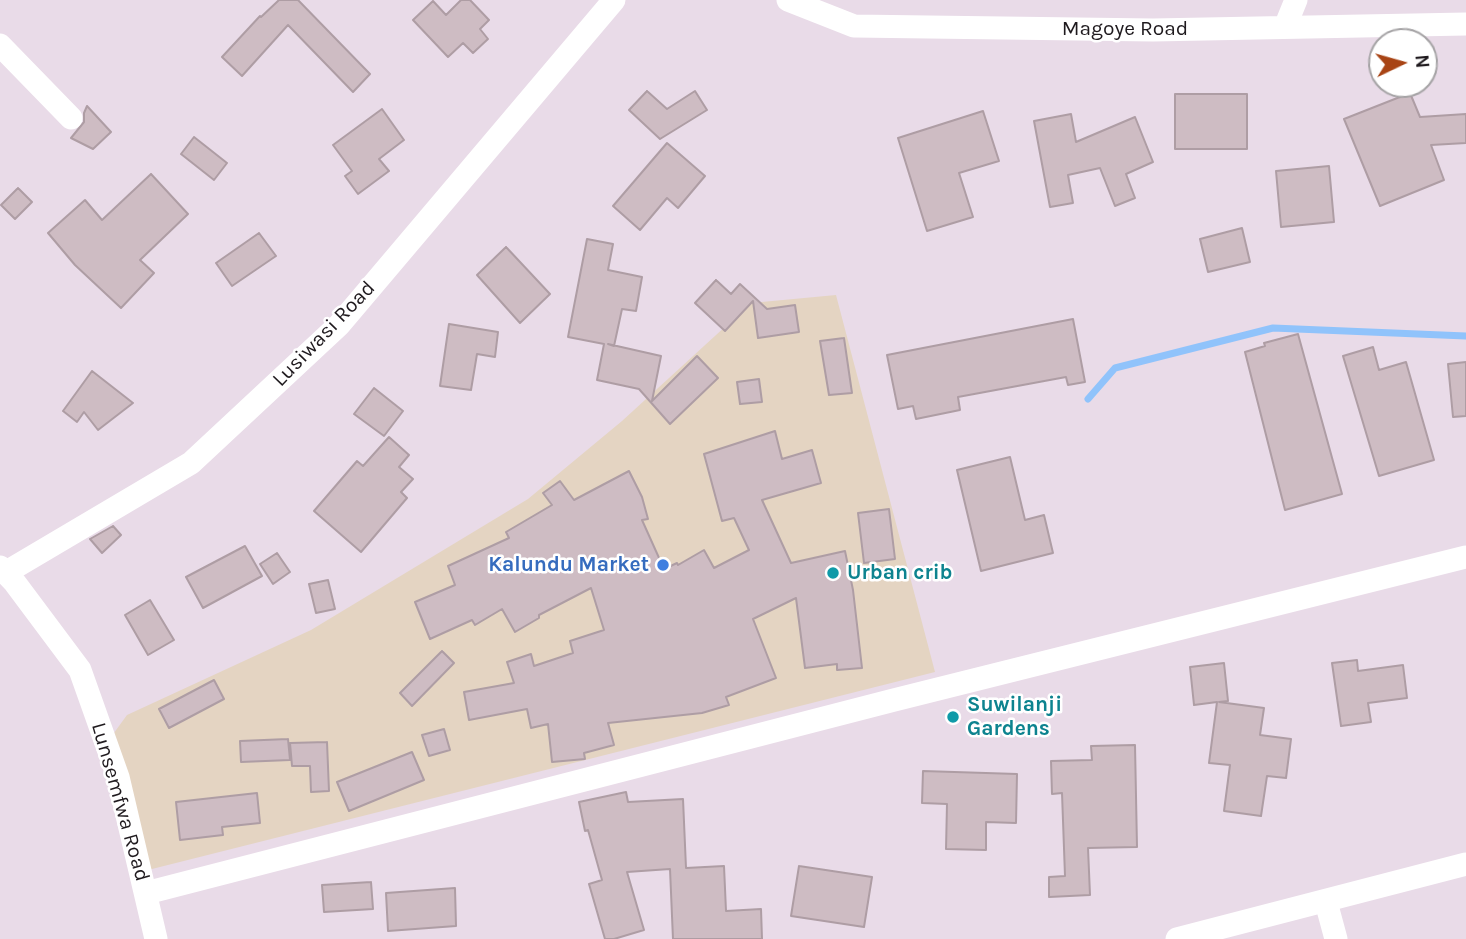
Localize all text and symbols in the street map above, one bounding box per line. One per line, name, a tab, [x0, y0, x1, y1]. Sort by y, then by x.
street label: Magoye Road	[1062, 16, 1188, 42]
north arrow	[1368, 28, 1438, 98]
text: N	[1410, 54, 1433, 69]
street label: Lusiwasi Road	[267, 276, 381, 392]
place label: Kalundu Market	[488, 552, 649, 578]
marker: Kalundu Market	[655, 557, 671, 573]
place label: Urban crib	[847, 560, 952, 586]
marker: Urban crib	[825, 565, 841, 581]
place label: Suwilanji Gardens	[967, 692, 1062, 742]
marker: Suwilanji Gardens	[945, 709, 961, 725]
street label: Lunsemfwa Road	[85, 720, 155, 884]

